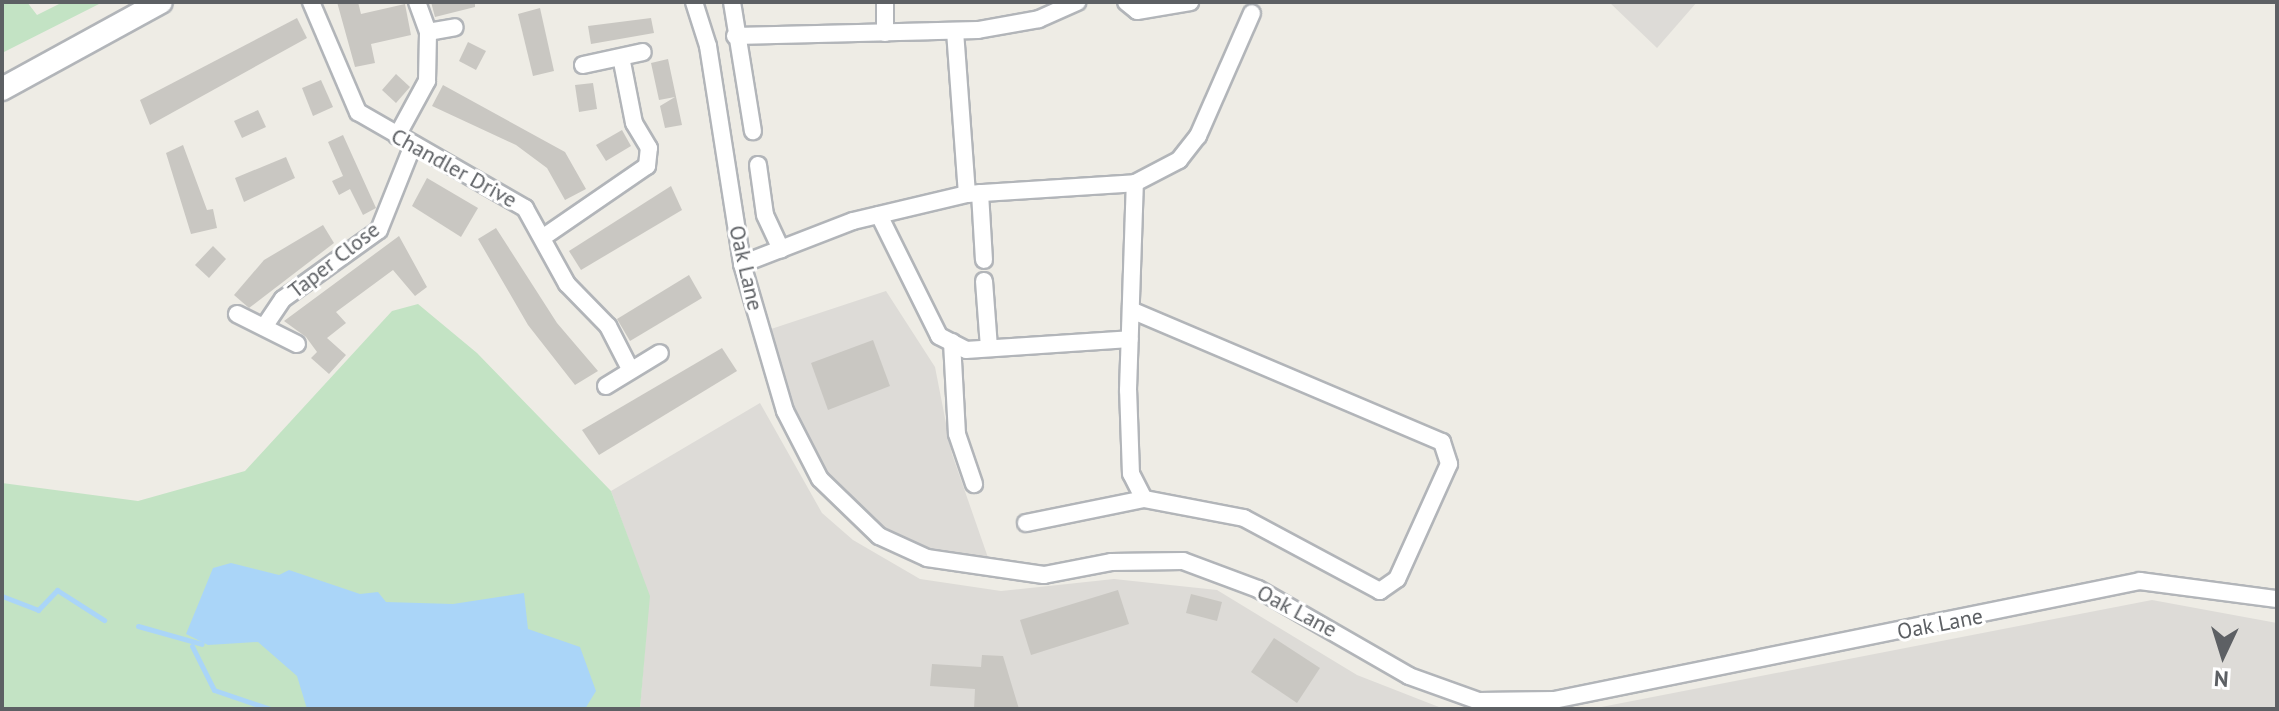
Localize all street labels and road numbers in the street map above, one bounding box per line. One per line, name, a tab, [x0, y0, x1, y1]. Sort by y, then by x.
street label: Chandler Drive	[387, 123, 521, 213]
street label: Taper Close	[283, 216, 385, 304]
street label: Oak Lane	[723, 222, 769, 314]
street label: Oak Lane	[1252, 579, 1342, 643]
street label: Oak Lane	[1895, 603, 1985, 645]

